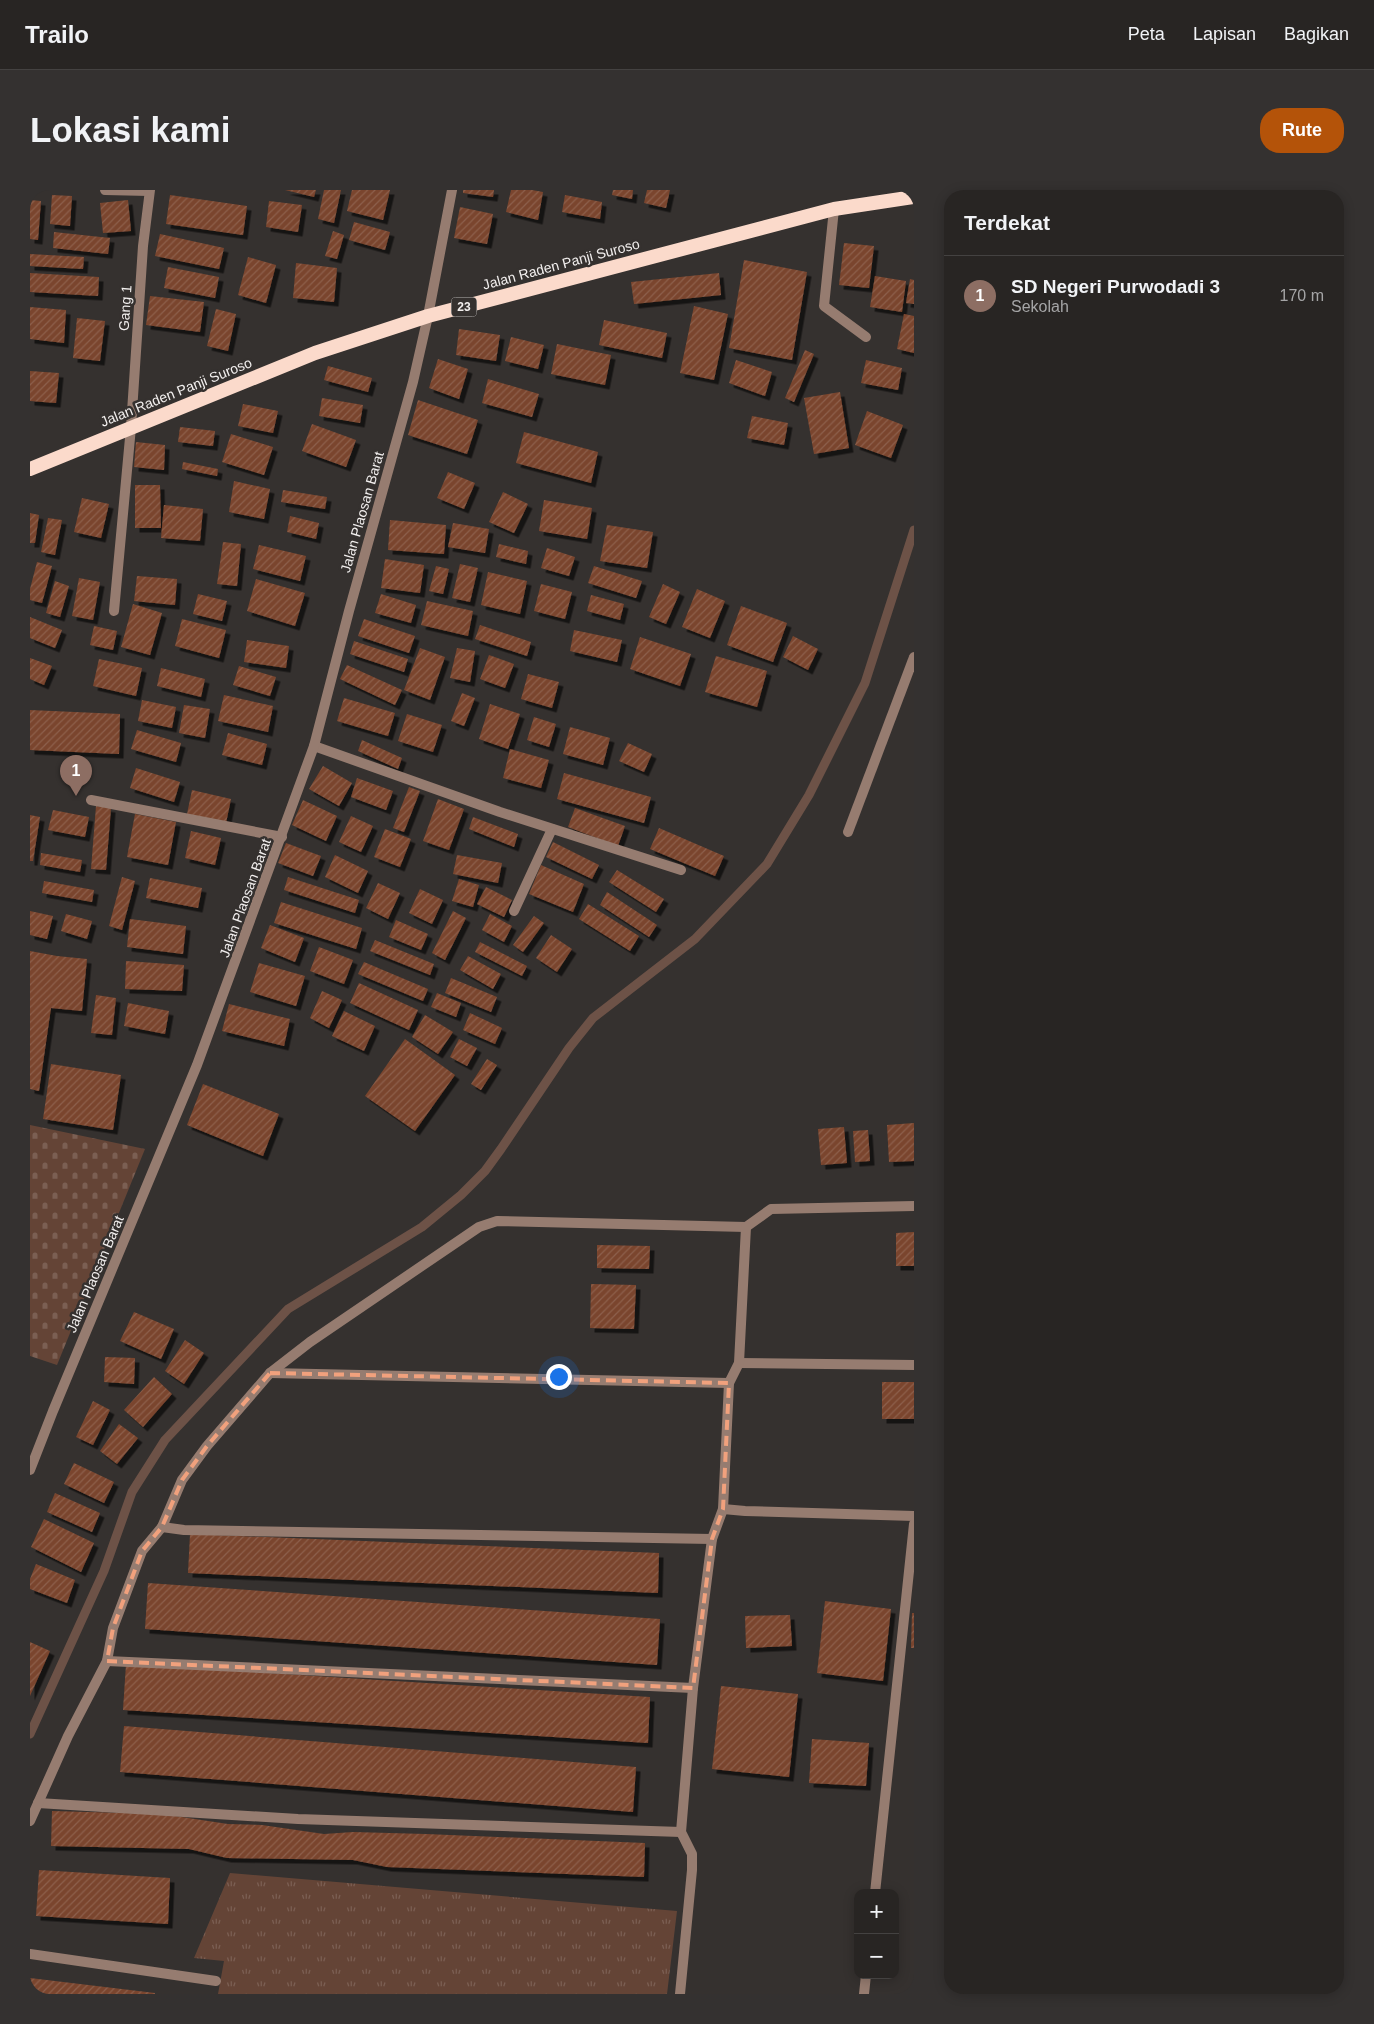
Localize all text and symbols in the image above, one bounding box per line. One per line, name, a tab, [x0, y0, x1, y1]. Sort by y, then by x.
text: Trailo	[25, 21, 89, 48]
text: Peta	[1128, 24, 1165, 44]
text: Lapisan	[1193, 24, 1256, 44]
text: Bagikan	[1284, 24, 1349, 44]
button: Rute	[1260, 108, 1344, 153]
text: Lokasi kami	[30, 110, 230, 149]
text: Terdekat	[964, 211, 1050, 234]
street label: Jalan Raden Panji Suroso	[481, 235, 641, 293]
text: SD Negeri Purwodadi 3	[1011, 276, 1220, 297]
street label: Gang 1	[115, 284, 135, 331]
text: 1	[976, 287, 984, 304]
text: 170 m	[1280, 287, 1324, 304]
road number: 23	[452, 298, 476, 316]
text: Sekolah	[1011, 298, 1069, 315]
street label: Jalan Raden Panji Suroso	[98, 354, 254, 430]
street label: Jalan Plaosan Barat	[337, 449, 387, 574]
pin: 1	[60, 755, 92, 796]
street label: Jalan Plaosan Barat	[216, 836, 274, 960]
street label: Jalan Plaosan Barat	[63, 1213, 127, 1335]
your location	[546, 1364, 572, 1390]
map controls	[854, 1889, 899, 1979]
button: +	[854, 1889, 899, 1934]
button: −	[854, 1934, 899, 1979]

